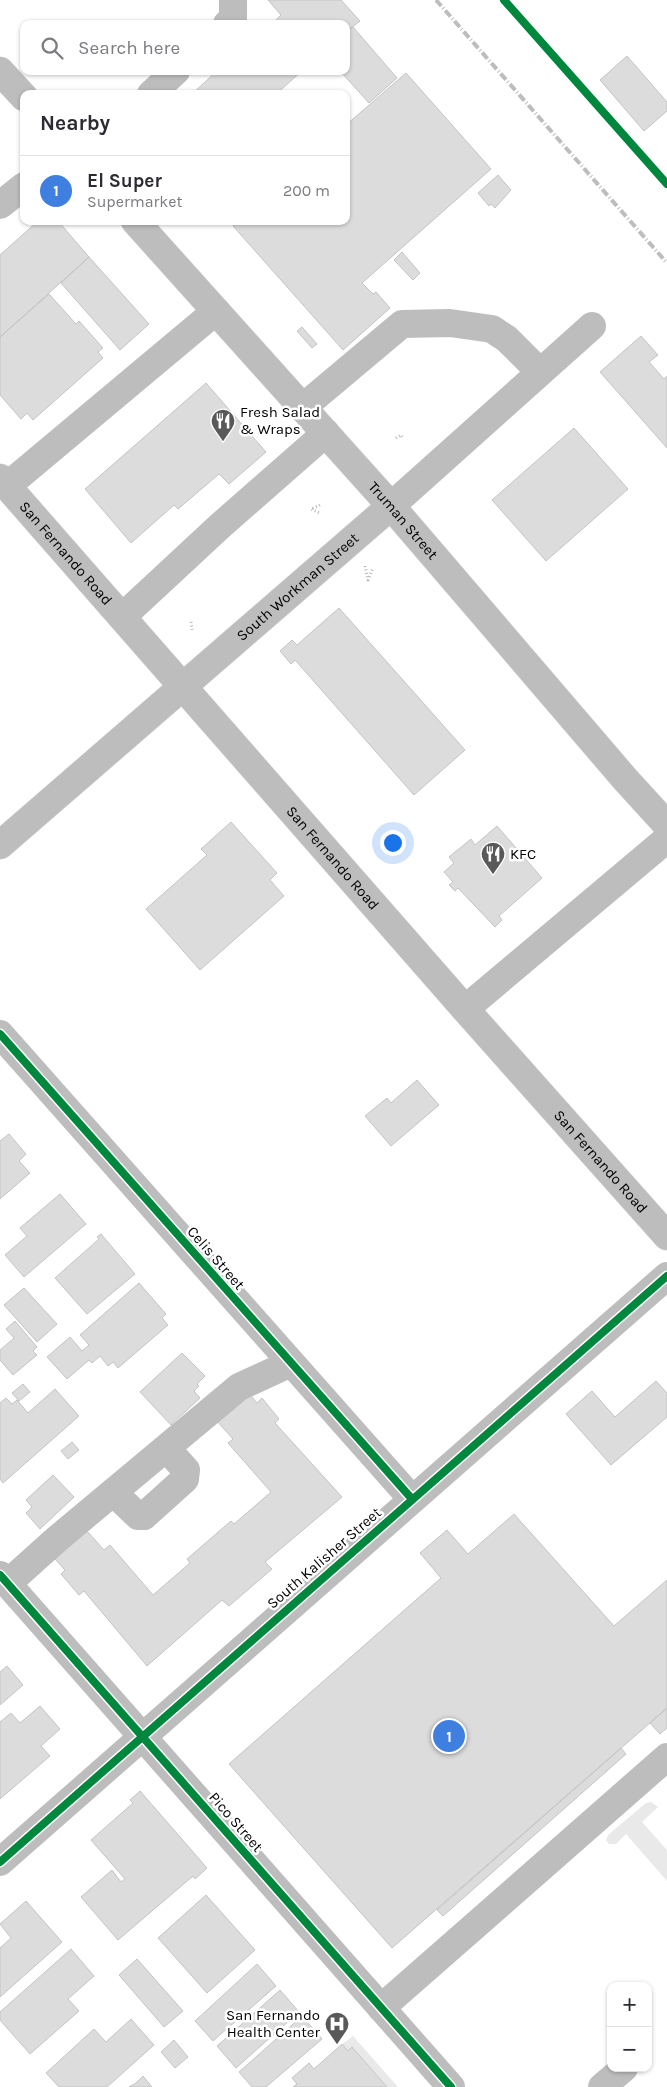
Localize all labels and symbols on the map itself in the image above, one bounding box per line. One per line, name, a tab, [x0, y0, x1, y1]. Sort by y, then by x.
place label: Fresh Salad & Wraps	[240, 403, 320, 438]
restaurant icon: Fresh Salad & Wraps	[210, 408, 236, 442]
street label: Truman Street	[364, 478, 442, 563]
street label: San Fernando Road	[16, 498, 116, 609]
street label: South Workman Street	[233, 529, 363, 645]
street label: San Fernando Road	[282, 802, 383, 914]
your location	[380, 830, 406, 856]
restaurant icon: KFC	[480, 841, 506, 875]
place label: KFC	[510, 845, 536, 863]
street label: San Fernando Road	[550, 1106, 651, 1217]
street label: Celis Street	[184, 1223, 249, 1294]
street label: South Kalisher Street	[263, 1503, 385, 1613]
pin: 1	[433, 1717, 465, 1755]
street label: Pico Street	[205, 1788, 267, 1856]
place label: San Fernando Health Center	[226, 2006, 321, 2041]
hospital icon: San Fernando Health Center	[324, 2011, 350, 2045]

